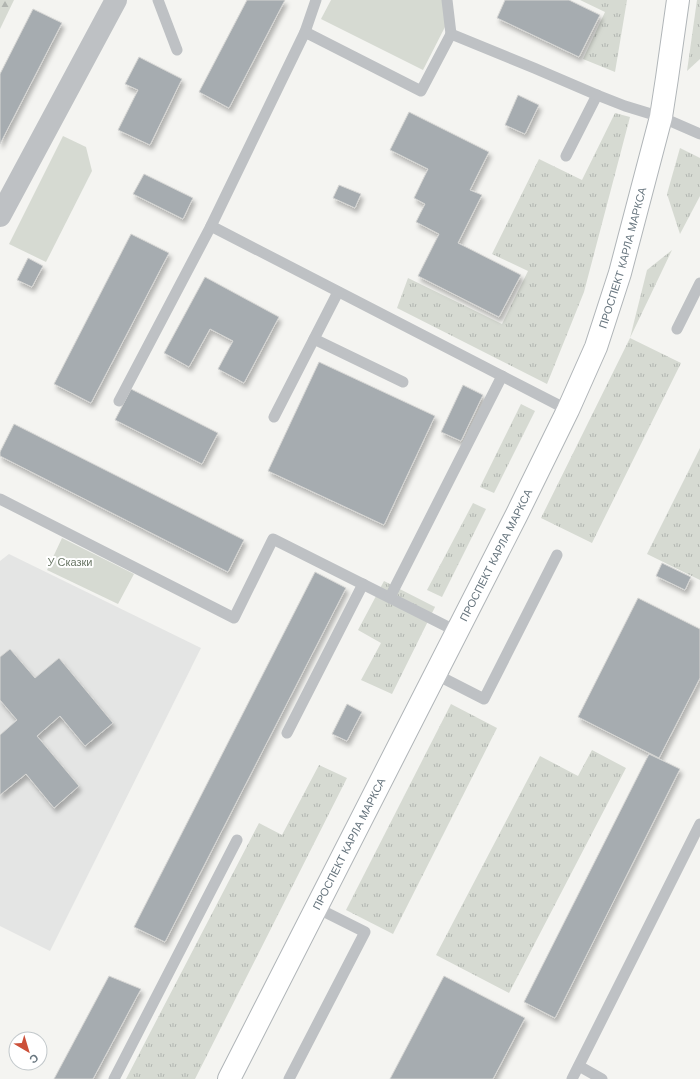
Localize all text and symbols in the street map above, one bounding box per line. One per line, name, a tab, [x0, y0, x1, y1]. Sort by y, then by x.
street label: ПРОСПЕКТ КАРЛА МАРКСА	[596, 185, 648, 330]
street label: ПРОСПЕКТ КАРЛА МАРКСА	[457, 487, 535, 623]
park label: У Сказки	[47, 556, 93, 568]
street label: ПРОСПЕКТ КАРЛА МАРКСА	[310, 775, 388, 912]
north arrow	[8, 1031, 48, 1071]
text: С	[27, 1052, 41, 1066]

